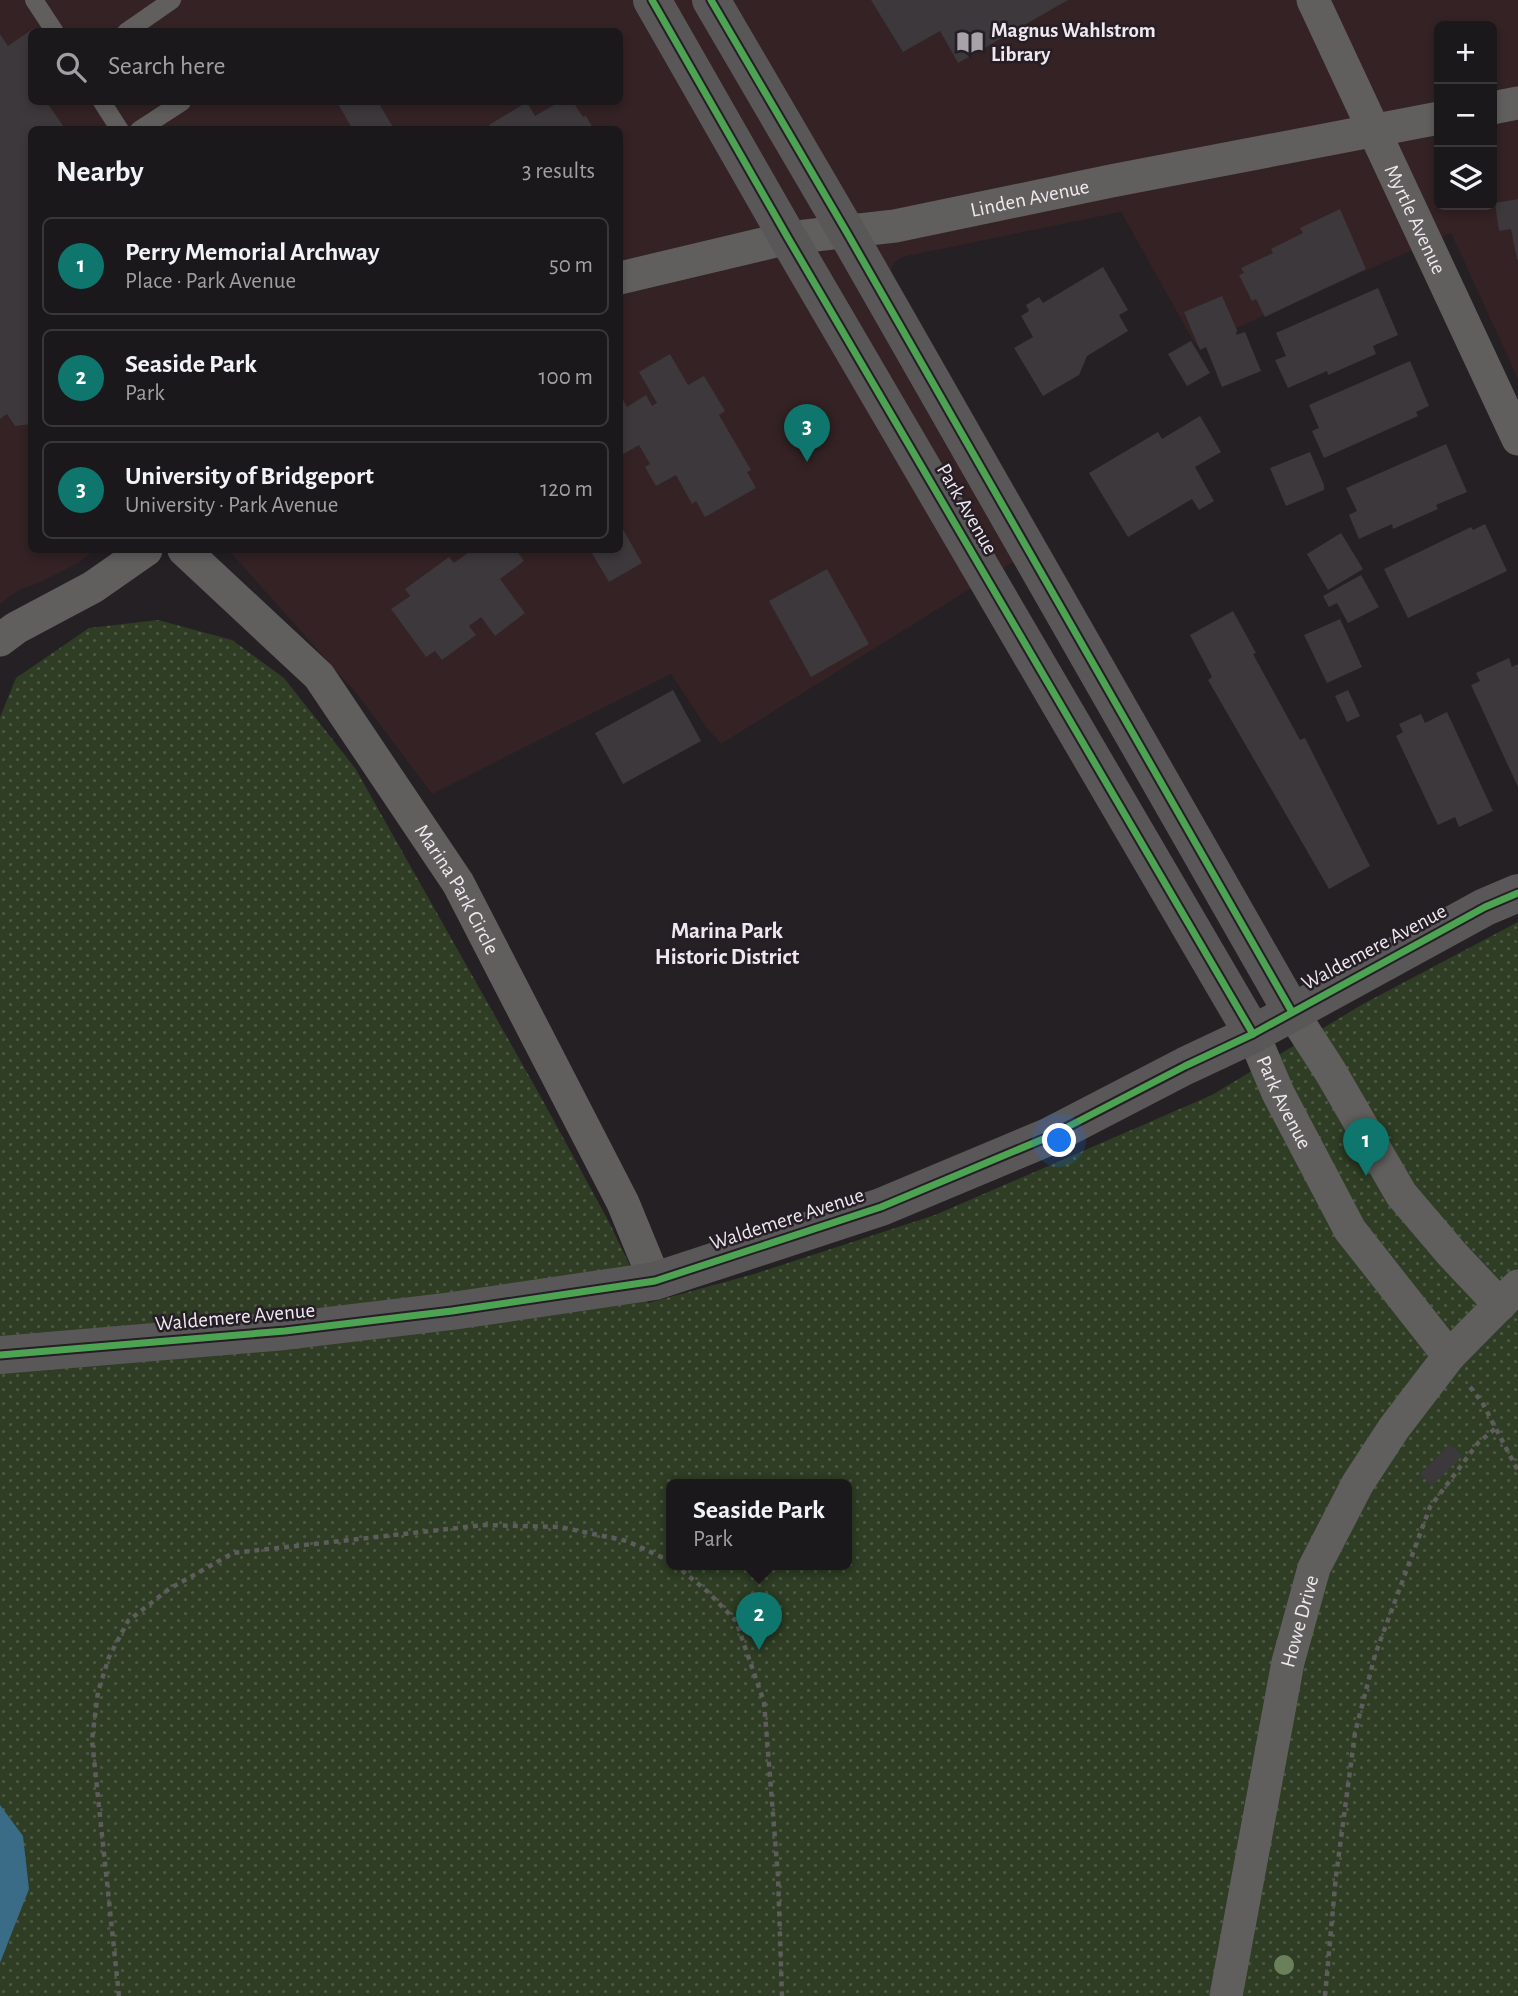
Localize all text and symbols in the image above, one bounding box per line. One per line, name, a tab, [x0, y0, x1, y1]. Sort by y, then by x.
place label: Magnus Wahlstrom Library	[991, 20, 1156, 65]
map controls	[1434, 21, 1497, 210]
button: +	[1434, 21, 1497, 84]
library icon: Magnus Wahlstrom Library	[955, 27, 985, 57]
search box	[28, 28, 623, 105]
icon: search	[52, 48, 90, 86]
text: Search here	[108, 53, 226, 79]
button: −	[1434, 84, 1497, 147]
button: layers	[1434, 147, 1497, 210]
text: Nearby	[56, 157, 144, 187]
text: 3 results	[522, 160, 595, 183]
street label: Myrtle Avenue	[1381, 161, 1450, 277]
street label: Linden Avenue	[968, 175, 1091, 221]
text: Perry Memorial Archway	[125, 239, 380, 265]
text: 1	[77, 254, 85, 277]
text: 50 m	[549, 254, 593, 277]
text: Place · Park Avenue	[125, 270, 296, 293]
text: Seaside Park	[125, 351, 257, 377]
text: 2	[76, 366, 86, 389]
text: 100 m	[539, 366, 593, 389]
text: Park	[125, 382, 165, 405]
pin: 3	[784, 404, 830, 462]
street label: Park Avenue	[933, 460, 1001, 558]
text: University of Bridgeport	[125, 463, 374, 489]
text: 3	[76, 478, 86, 501]
text: 120 m	[540, 478, 593, 501]
text: University · Park Avenue	[125, 494, 338, 517]
street label: Marina Park Circle	[411, 820, 503, 958]
street label: Waldemere Avenue	[1298, 900, 1450, 994]
district label: Marina Park Historic District	[655, 920, 799, 969]
street label: Park Avenue	[1253, 1052, 1316, 1152]
pin: 1	[1343, 1118, 1389, 1176]
your location	[1042, 1123, 1076, 1157]
street label: Waldemere Avenue	[707, 1184, 867, 1254]
street label: Waldemere Avenue	[154, 1300, 316, 1334]
popup	[666, 1479, 852, 1570]
text: Seaside Park	[693, 1497, 825, 1523]
text: Park	[693, 1528, 733, 1551]
street label: Howe Drive	[1277, 1573, 1322, 1670]
pin: 2	[736, 1592, 782, 1650]

